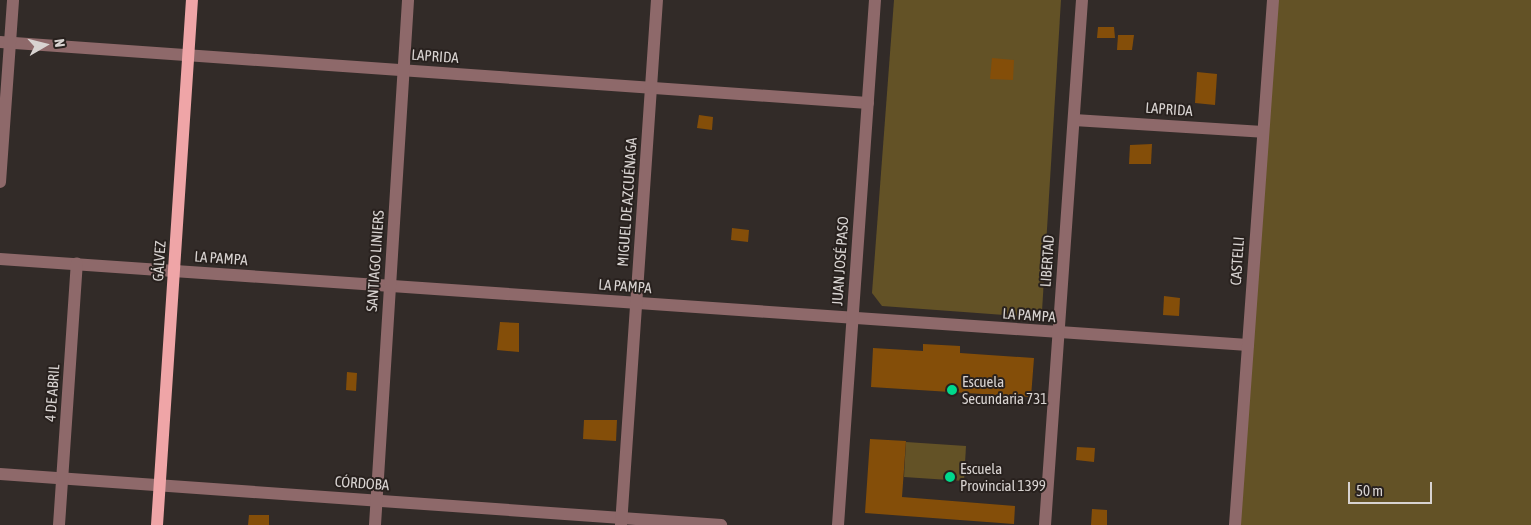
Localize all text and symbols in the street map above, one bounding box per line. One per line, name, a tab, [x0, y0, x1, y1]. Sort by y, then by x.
north arrow	[20, 20, 70, 70]
text: N	[51, 38, 68, 48]
street label: LAPRIDA	[411, 45, 459, 67]
street label: LAPRIDA	[1145, 98, 1193, 120]
street label: MIGUEL DE AZCUÉNAGA	[614, 137, 640, 267]
street label: SANTIAGO LINIERS	[362, 210, 388, 312]
street label: JUAN JOSÉ PASO	[828, 216, 852, 306]
street label: LIBERTAD	[1036, 234, 1058, 288]
street label: CASTELLI	[1226, 236, 1248, 286]
street label: GÁLVEZ	[149, 240, 169, 282]
street label: LA PAMPA	[194, 247, 248, 269]
street label: LA PAMPA	[598, 275, 652, 297]
street label: LA PAMPA	[1002, 304, 1056, 326]
street label: 4 DE ABRIL	[41, 364, 63, 422]
place label: Escuela Secundaria 731	[962, 372, 1047, 407]
marker: Escuela Secundaria 731	[946, 384, 958, 396]
place label: Escuela Provincial 1399	[960, 459, 1046, 494]
marker: Escuela Provincial 1399	[944, 471, 956, 483]
street label: CÓRDOBA	[334, 472, 390, 494]
scale bar	[1351, 472, 1435, 504]
text: 50 m	[1356, 482, 1383, 499]

